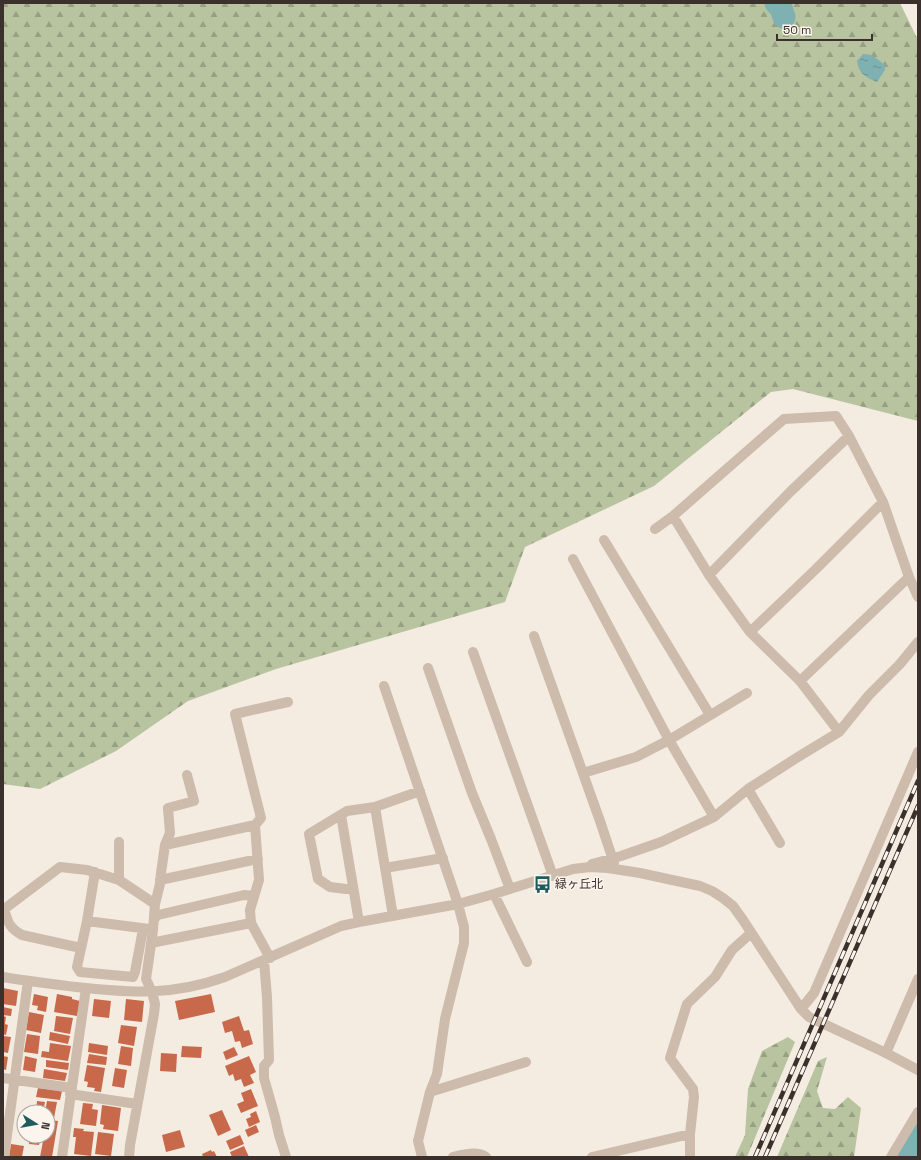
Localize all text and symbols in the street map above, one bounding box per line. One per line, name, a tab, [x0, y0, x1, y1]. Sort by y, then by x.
scale bar	[777, 16, 872, 42]
text: 50 m	[783, 22, 811, 38]
bus stop icon: 緑ヶ丘北	[532, 874, 552, 894]
place label: 緑ヶ丘北	[555, 876, 603, 892]
north arrow	[16, 1104, 56, 1144]
text: N	[38, 1121, 53, 1131]

